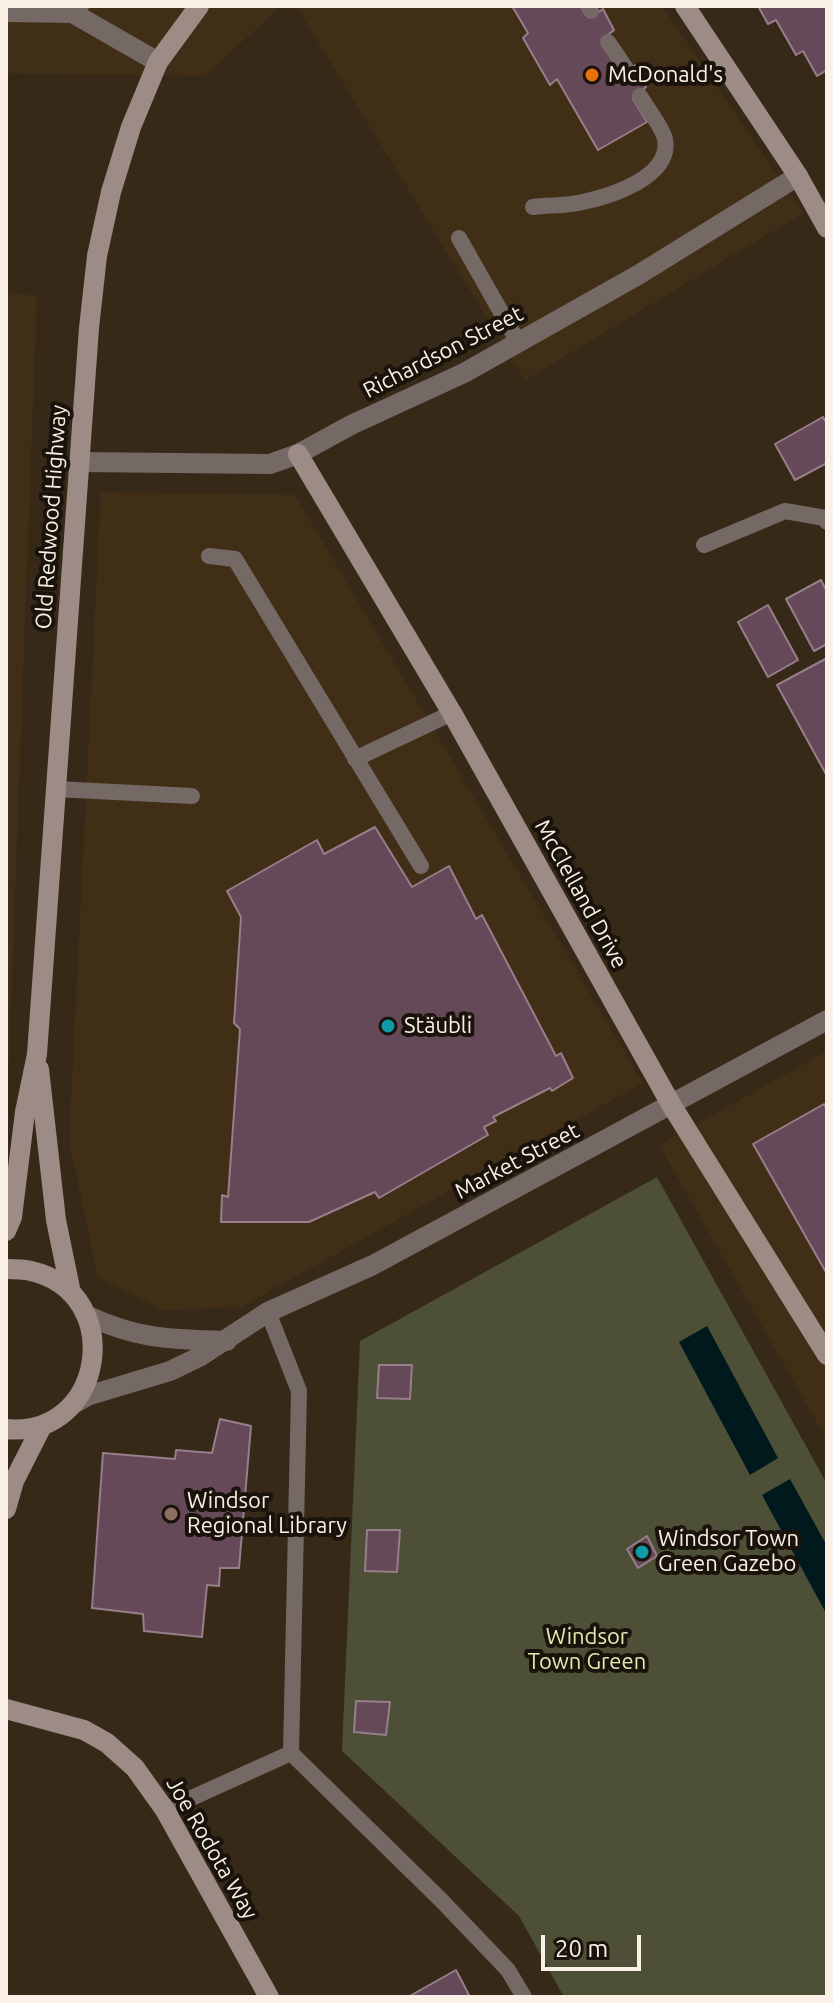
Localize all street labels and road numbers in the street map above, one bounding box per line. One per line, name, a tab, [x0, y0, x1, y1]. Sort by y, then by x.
street label: Richardson Street	[359, 300, 527, 404]
street label: Old Redwood Highway	[30, 404, 72, 630]
street label: McClelland Drive	[529, 815, 633, 973]
street label: Market Street	[450, 1117, 584, 1205]
street label: Joe Rodota Way	[161, 1772, 263, 1924]

